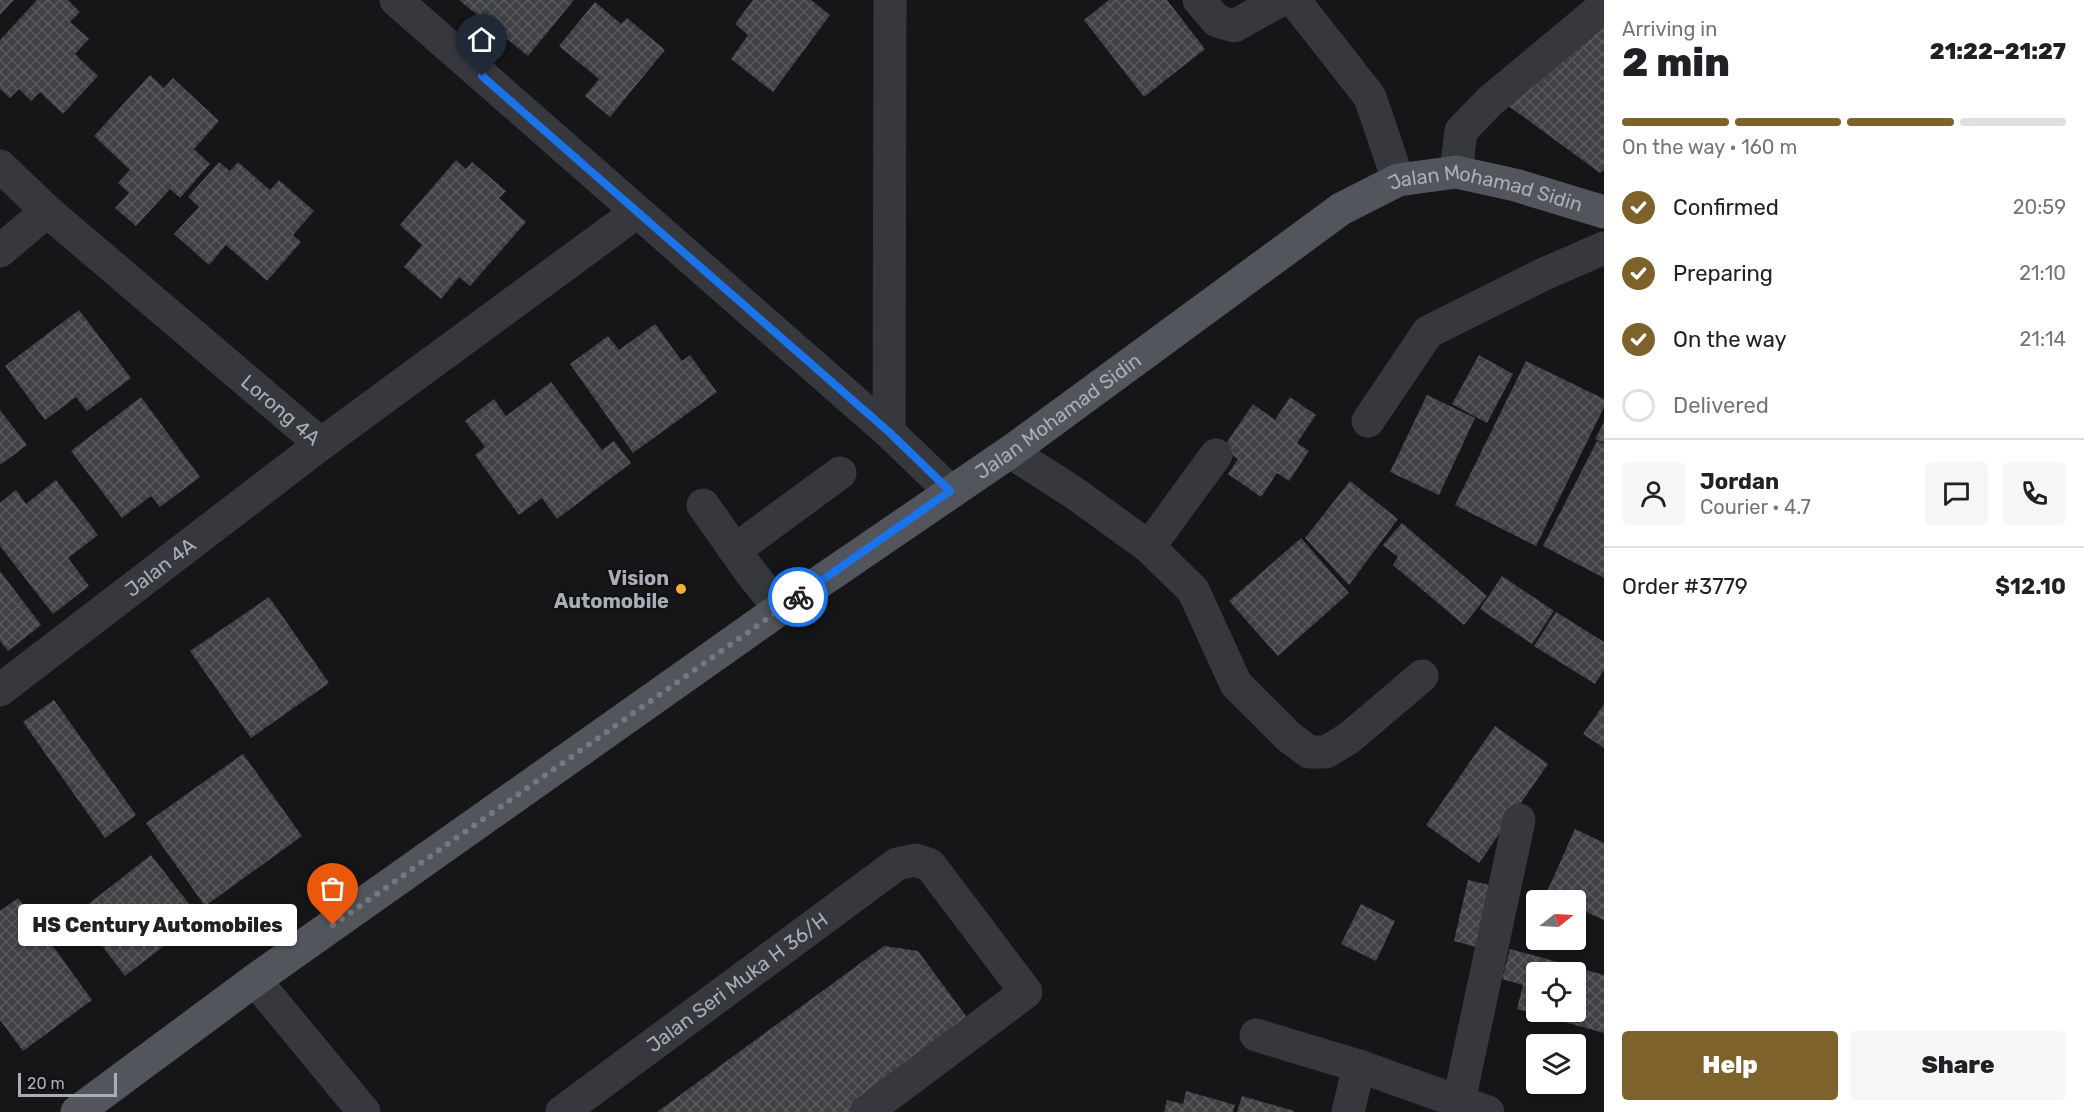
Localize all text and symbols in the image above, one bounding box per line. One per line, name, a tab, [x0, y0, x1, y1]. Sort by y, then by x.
pin	[456, 14, 507, 76]
text: Arriving in	[1622, 17, 1717, 41]
icon: home	[465, 23, 498, 56]
text: 21:22–21:27	[1930, 38, 2066, 65]
text: 2 min	[1622, 40, 1730, 86]
text: On the way · 160 m	[1622, 135, 1797, 159]
street label: Jalan Mohamad Sidin	[1384, 160, 1586, 217]
icon: check	[1622, 191, 1655, 224]
text: Confirmed	[1673, 194, 1779, 221]
text: 20:59	[2013, 195, 2066, 219]
icon: check	[1622, 257, 1655, 290]
text: Preparing	[1673, 260, 1773, 287]
text: 21:10	[2019, 261, 2066, 285]
icon: check	[1622, 323, 1655, 356]
text: On the way	[1673, 326, 1787, 353]
text: 21:14	[2020, 327, 2066, 351]
street label: Jalan Mohamad Sidin	[971, 348, 1146, 484]
street label: Lorong 4A	[236, 370, 325, 450]
text: Delivered	[1673, 392, 1769, 419]
button: person	[1622, 462, 1685, 525]
button: chat	[1925, 462, 1988, 525]
button: phone	[2003, 462, 2066, 525]
text: Jordan	[1700, 468, 1779, 495]
text: Courier · 4.7	[1700, 495, 1811, 519]
street label: Jalan 4A	[120, 533, 200, 602]
place label: Vision Automobile	[554, 566, 669, 613]
courier	[768, 567, 828, 627]
text: Order #3779	[1622, 573, 1748, 600]
text: $12.10	[1995, 573, 2066, 600]
icon: bike	[782, 581, 815, 614]
marker: Vision Automobile	[674, 582, 688, 596]
pin	[307, 863, 358, 925]
icon: bag	[316, 872, 349, 905]
north arrow	[1526, 890, 1586, 950]
map controls	[1526, 890, 1586, 1094]
callout: HS Century Automobiles	[18, 904, 297, 946]
street label: Jalan Seri Muka H 36/H	[642, 907, 833, 1057]
text: HS Century Automobiles	[32, 913, 283, 937]
button: locate	[1526, 962, 1586, 1022]
button: Help	[1622, 1031, 1838, 1100]
button: Share	[1850, 1031, 2066, 1100]
button: layers	[1526, 1034, 1586, 1094]
scale bar	[18, 1070, 117, 1098]
text: 20 m	[27, 1074, 65, 1093]

